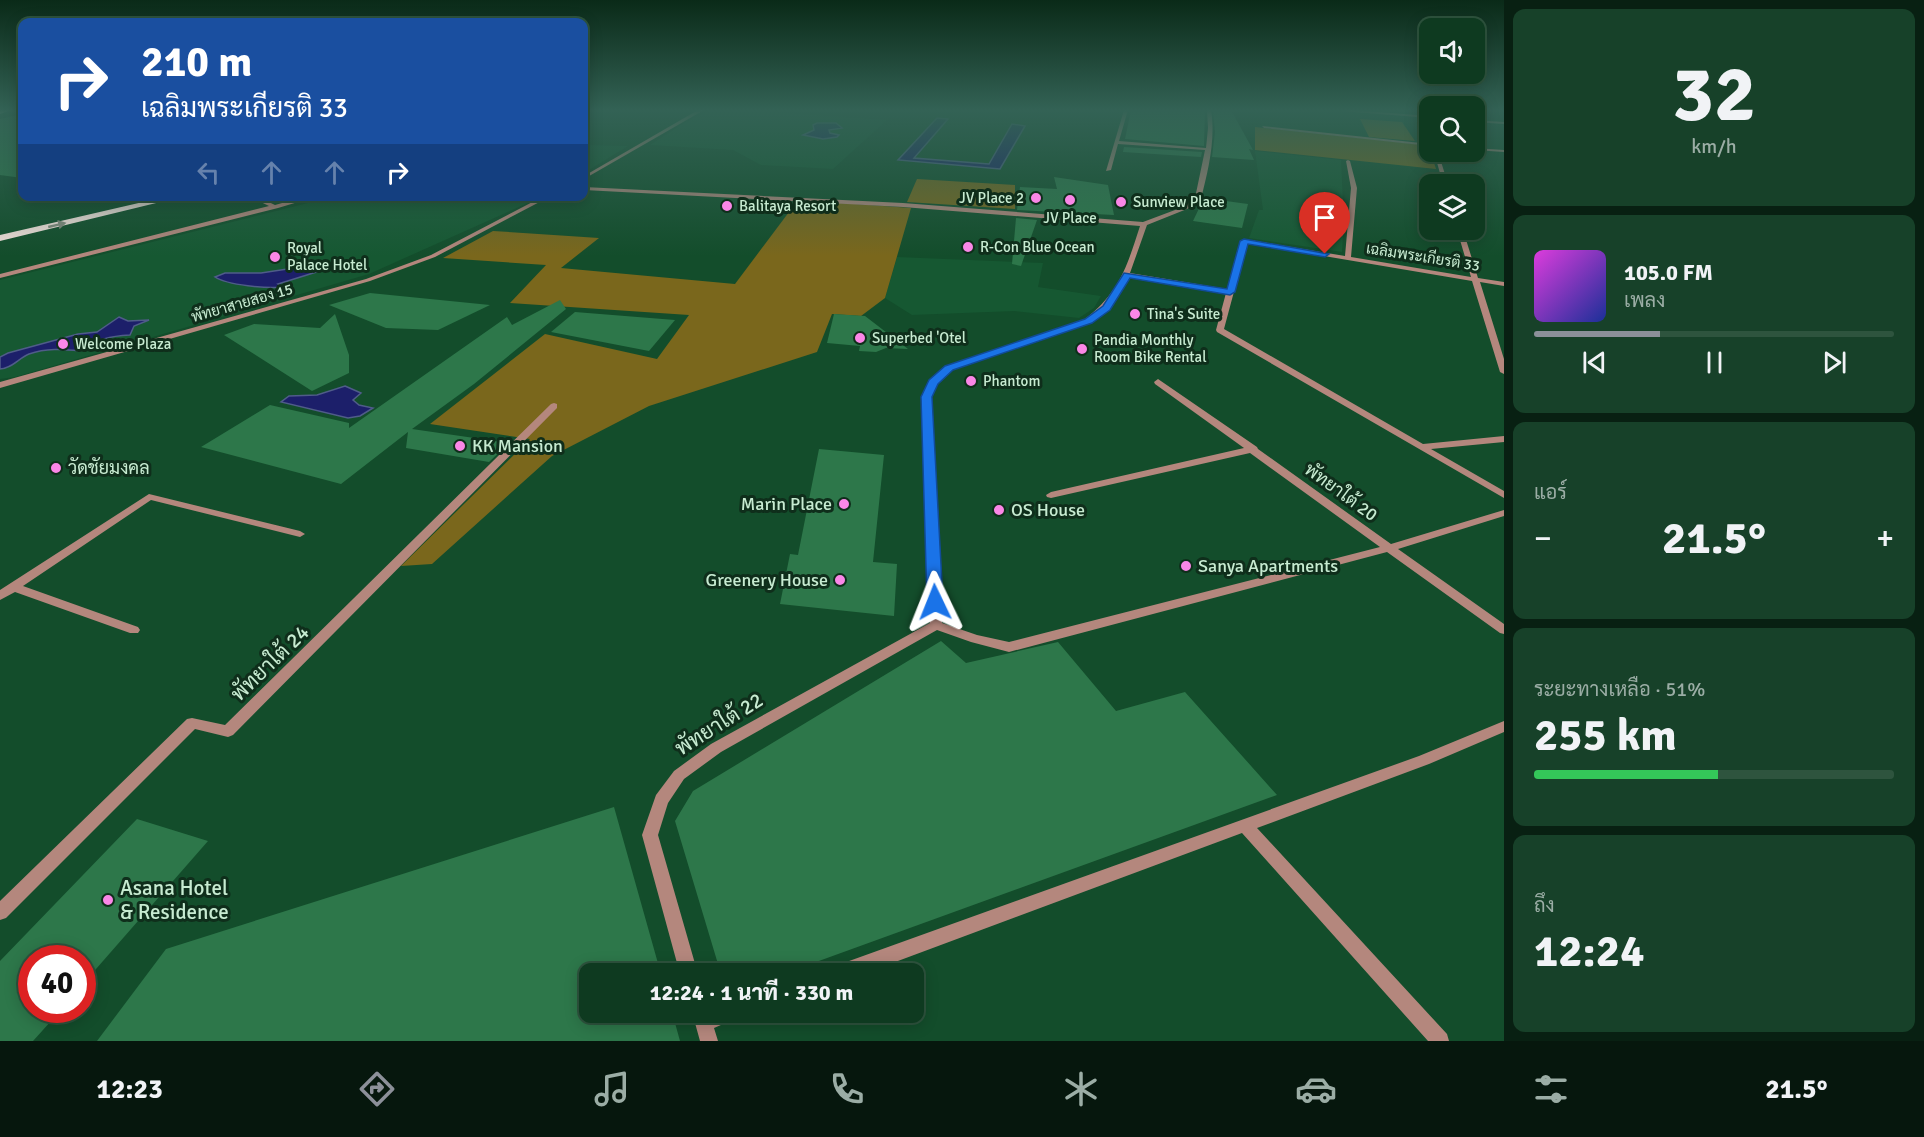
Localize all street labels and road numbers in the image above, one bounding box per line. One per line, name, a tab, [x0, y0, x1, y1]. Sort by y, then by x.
street label: เฉลิมพระเกียรติ 33	[1365, 238, 1481, 275]
street label: พัทยาสายสอง 15	[189, 280, 295, 326]
street label: พัทยาใต้ 20	[1300, 457, 1383, 526]
street label: พัทยาใต้ 24	[225, 619, 315, 707]
street label: พัทยาใต้ 22	[670, 687, 768, 761]

